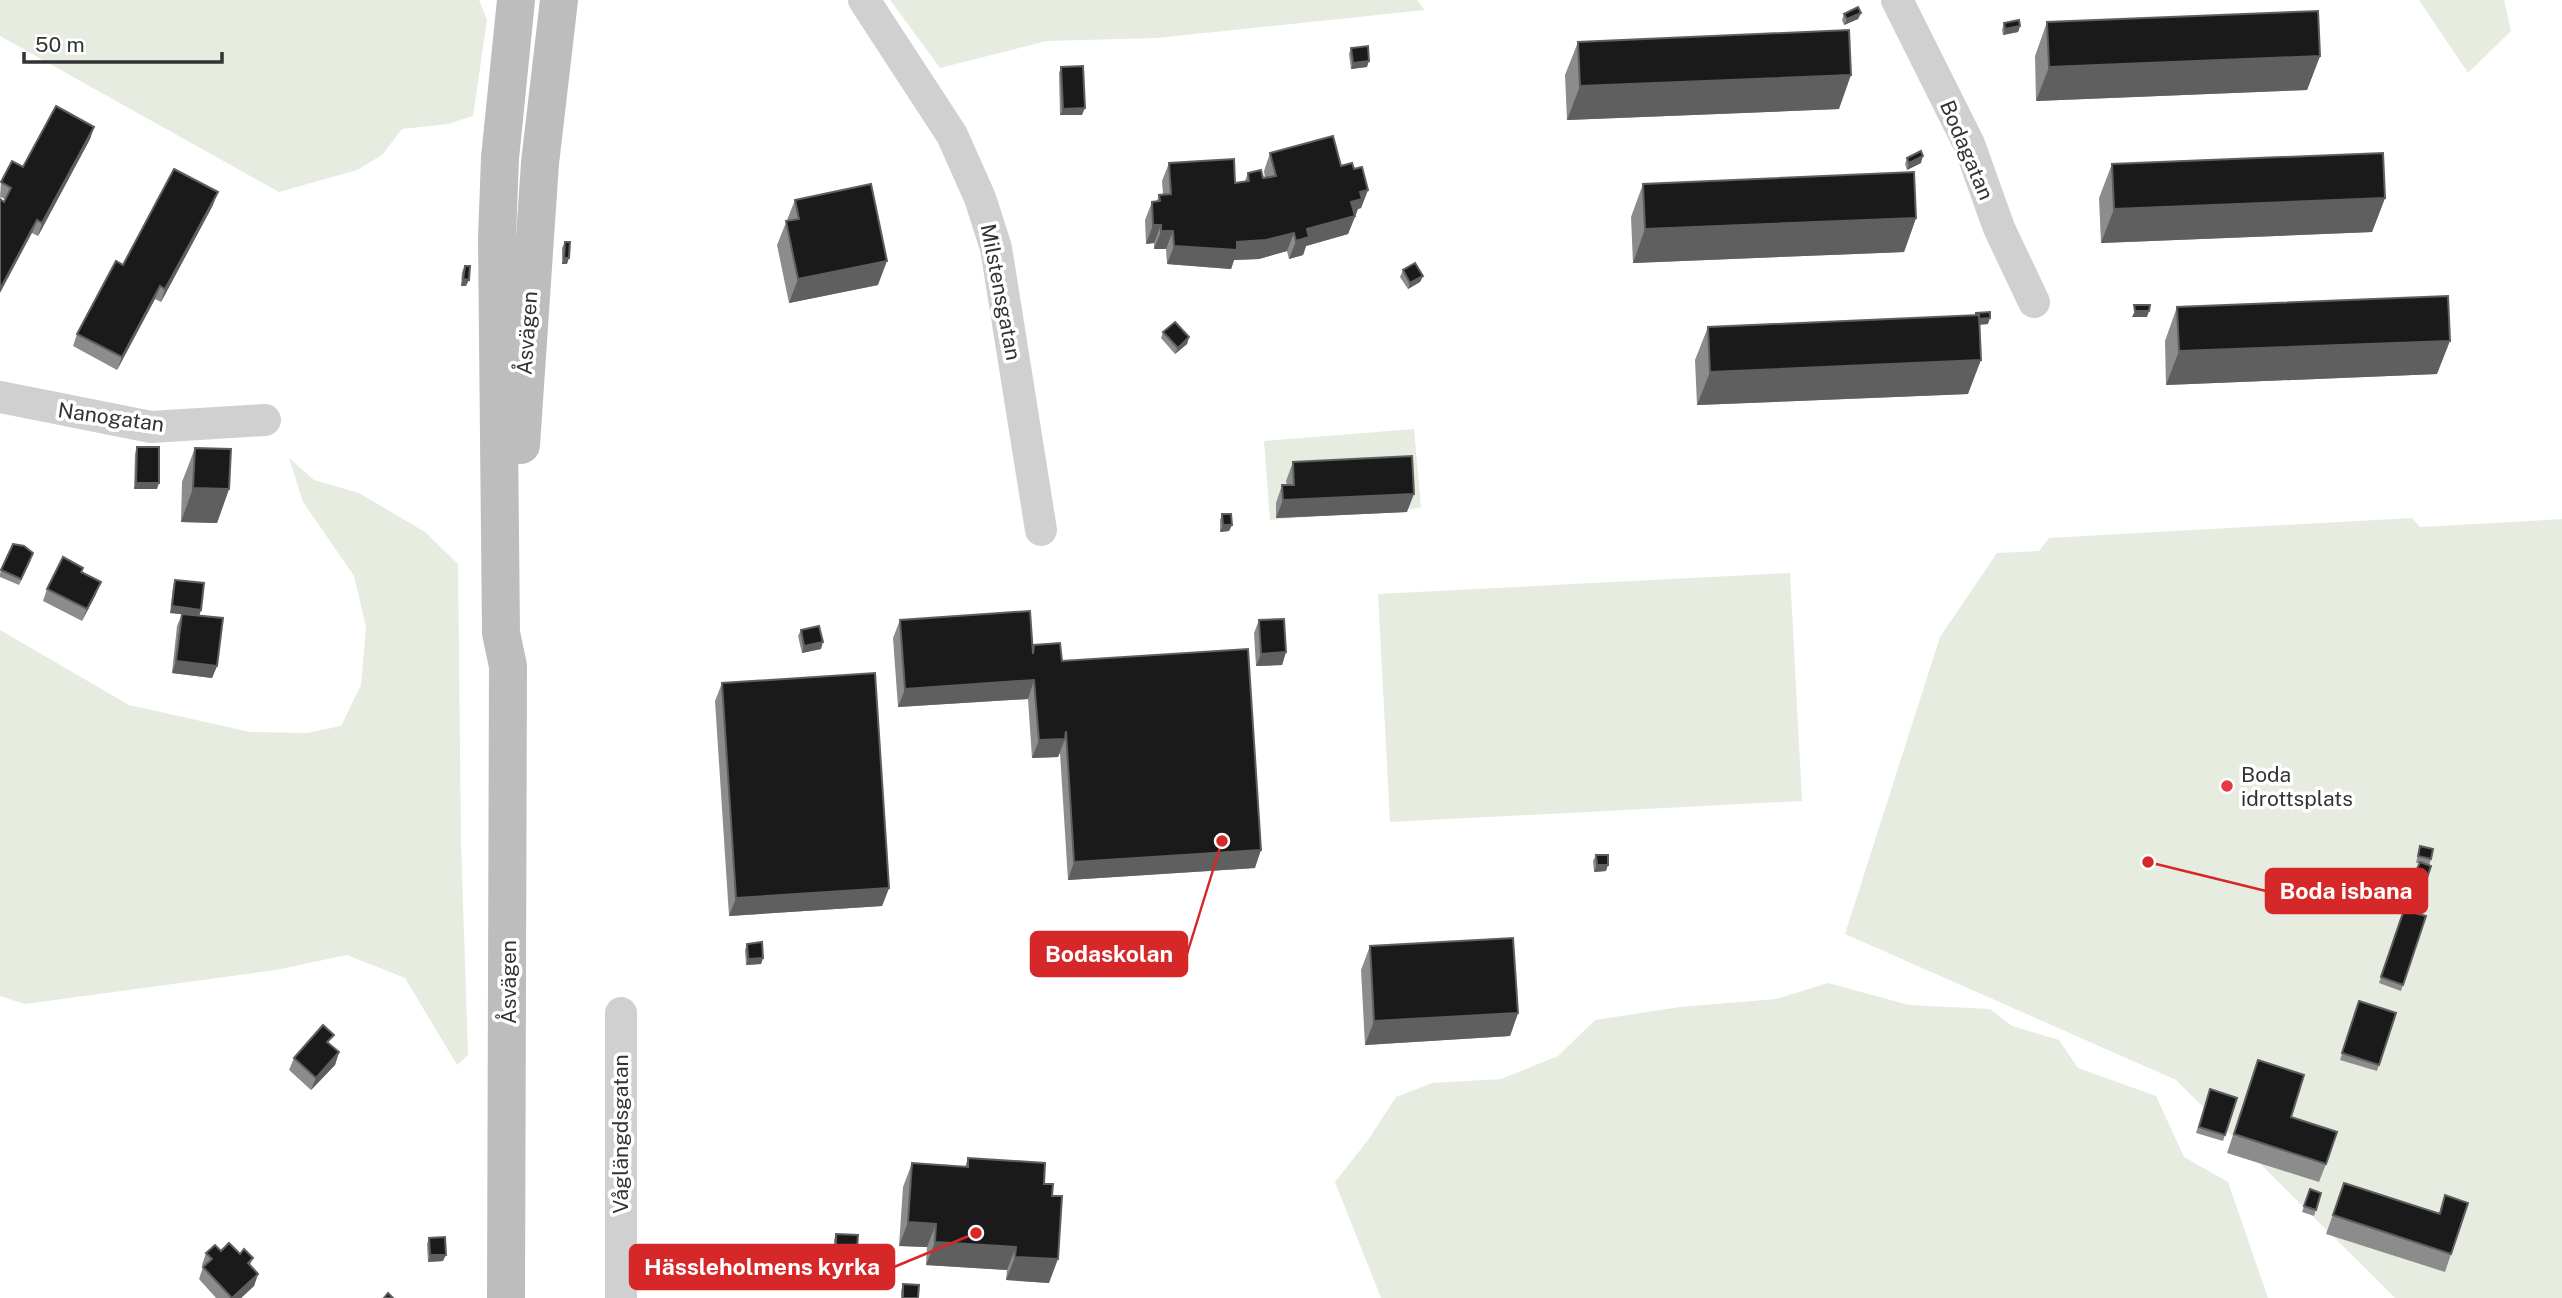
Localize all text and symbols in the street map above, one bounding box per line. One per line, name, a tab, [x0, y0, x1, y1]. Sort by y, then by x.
scale bar	[24, 21, 222, 65]
text: 50 m	[35, 32, 85, 57]
street label: Bodagatan	[1935, 96, 1999, 204]
street label: Milstensgatan	[976, 222, 1026, 362]
street label: Åsvägen	[511, 290, 542, 376]
street label: Nanogatan	[56, 397, 166, 437]
place label: Boda idrottsplats	[2241, 762, 2353, 811]
marker: Boda idrottsplats	[2219, 778, 2235, 794]
callout: Boda isbana	[2266, 869, 2427, 913]
text: Boda isbana	[2279, 877, 2413, 904]
callout: Bodaskolan	[1031, 932, 1187, 976]
street label: Åsvägen	[495, 940, 521, 1024]
text: Bodaskolan	[1045, 940, 1173, 967]
street label: Våglängdsgatan	[608, 1054, 633, 1214]
callout: Hässleholmens kyrka	[630, 1245, 894, 1289]
text: Hässleholmens kyrka	[644, 1253, 880, 1280]

